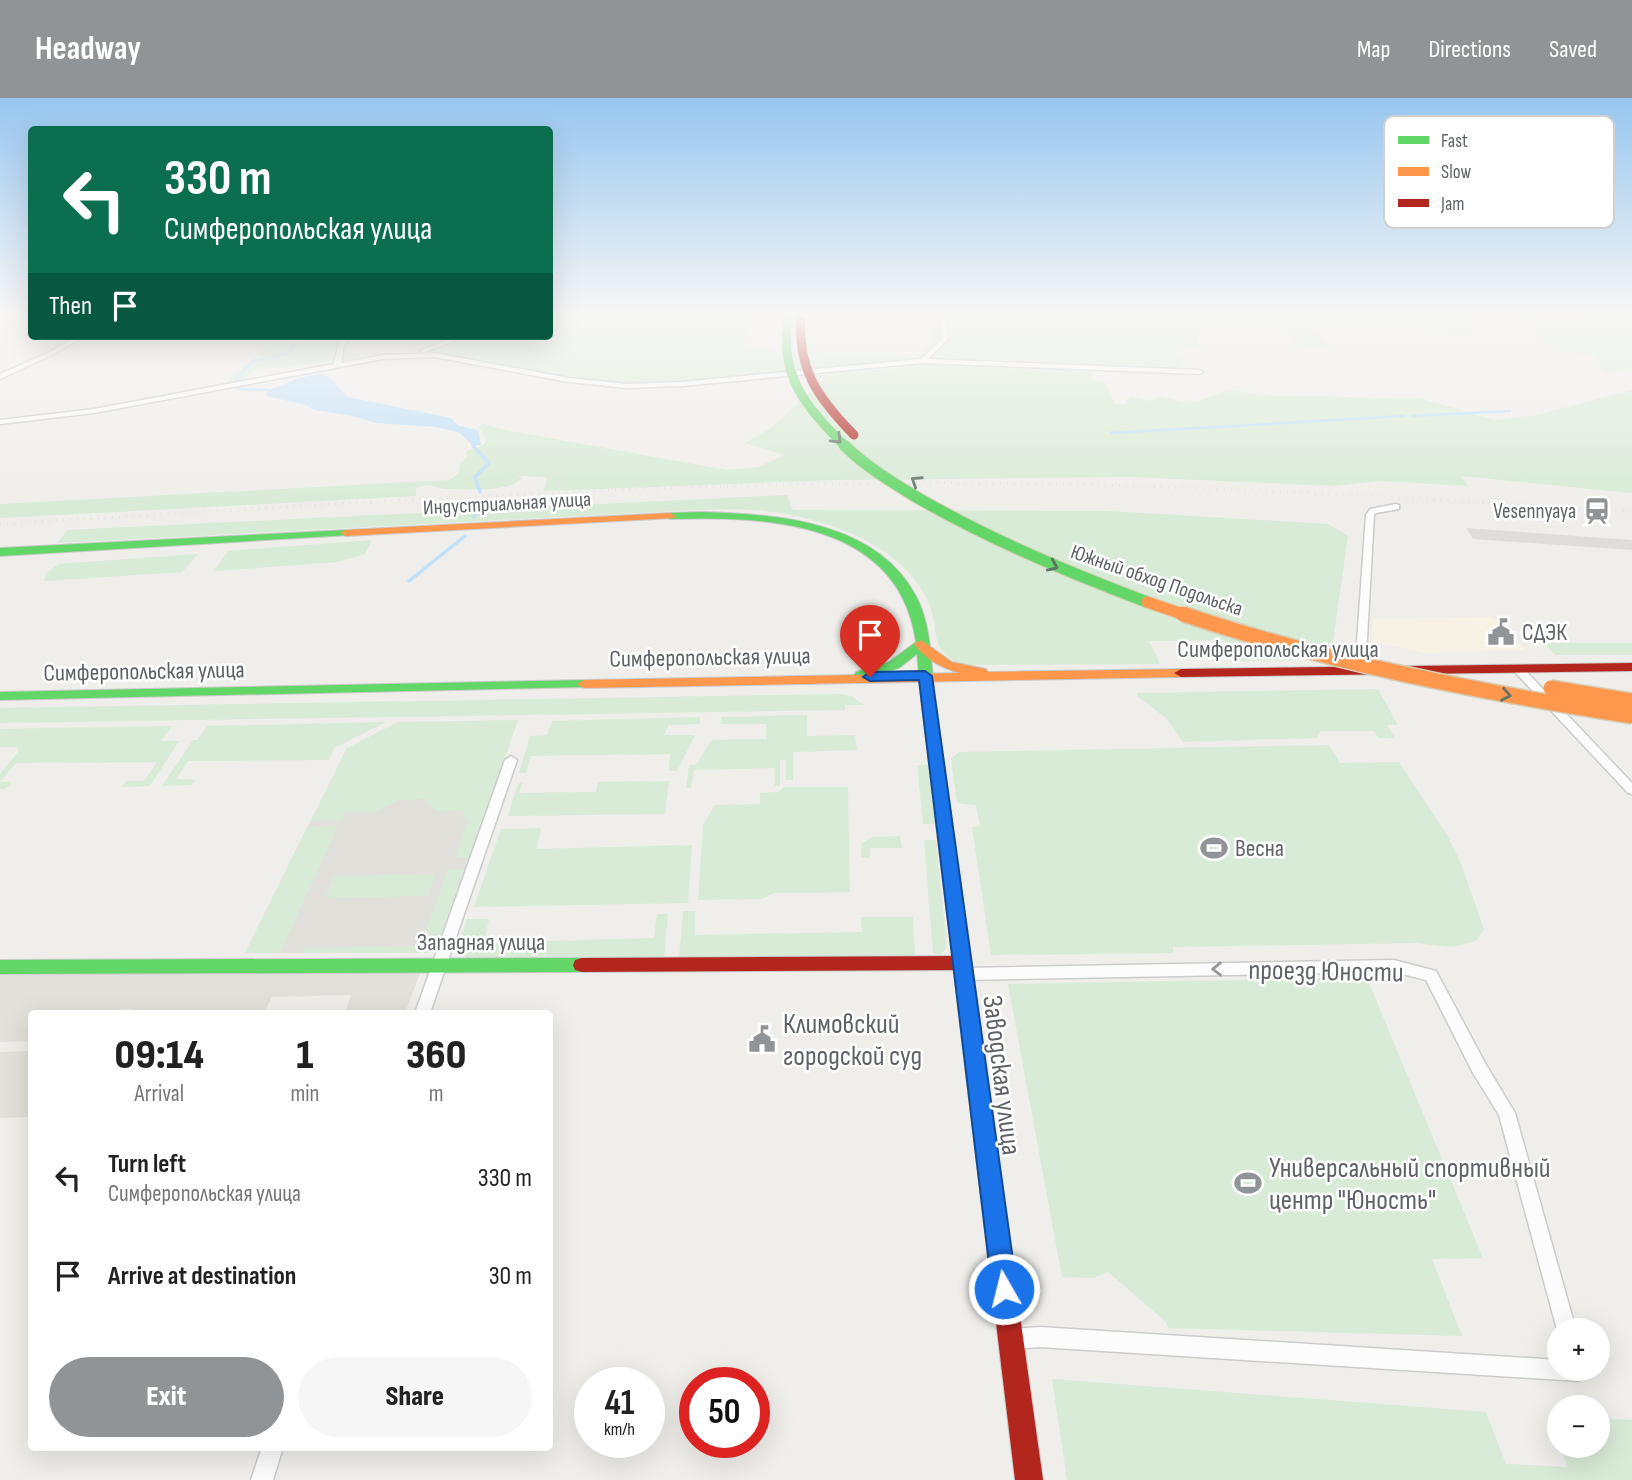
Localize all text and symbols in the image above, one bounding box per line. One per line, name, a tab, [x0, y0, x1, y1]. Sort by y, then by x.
text: Headway	[35, 29, 141, 69]
text: Map	[1357, 35, 1390, 64]
text: Directions	[1428, 35, 1511, 64]
text: Saved	[1549, 35, 1597, 64]
legend	[1384, 116, 1614, 228]
text: Fast	[1441, 130, 1468, 153]
text: 330 m	[164, 150, 271, 209]
icon: left	[49, 154, 140, 245]
text: Slow	[1441, 161, 1471, 184]
text: Jam	[1440, 193, 1464, 216]
text: Симферопольская улица	[164, 210, 432, 249]
icon: arrive	[106, 287, 144, 325]
text: Then	[49, 291, 92, 322]
one-way arrow	[828, 430, 841, 443]
one-way arrow	[910, 476, 923, 489]
street label: Индустриальная улица	[422, 487, 592, 520]
station icon: Vesennyaya	[1582, 496, 1612, 526]
place label: Vesennyaya	[1493, 499, 1576, 524]
street label: Южный обход Подольска	[1068, 539, 1246, 622]
one-way arrow	[1046, 558, 1058, 572]
pin	[840, 605, 900, 677]
icon: arrive	[851, 616, 889, 654]
public building icon: СДЭК	[1486, 617, 1516, 647]
place label: СДЭК	[1522, 618, 1567, 647]
street label: Симферопольская улица	[1177, 635, 1379, 664]
street label: Симферопольская улица	[609, 641, 811, 674]
street label: Симферопольская улица	[43, 655, 245, 688]
one-way arrow	[1500, 686, 1512, 701]
sports icon: Весна	[1199, 833, 1229, 863]
place label: Весна	[1235, 834, 1284, 863]
street label: Западная улица	[417, 928, 545, 957]
street label: проезд Юности	[1248, 954, 1404, 989]
one-way arrow	[1211, 961, 1221, 977]
street label: Заводская улица	[975, 994, 1028, 1157]
place label: Климовский городской суд	[783, 1008, 922, 1073]
public building icon: Климовский городской суд	[747, 1024, 777, 1054]
text: 09:14	[115, 1030, 204, 1081]
text: 1	[296, 1030, 314, 1081]
text: 360	[406, 1030, 466, 1081]
text: Arrival	[135, 1080, 184, 1108]
text: min	[291, 1080, 319, 1108]
text: m	[429, 1080, 444, 1108]
text: Turn left	[108, 1149, 186, 1180]
place label: Универсальный спортивный центр "Юность"	[1269, 1152, 1551, 1217]
icon: left	[49, 1159, 87, 1197]
text: 330 m	[478, 1163, 532, 1194]
sports icon: Универсальный спортивный центр "Юность"	[1233, 1168, 1263, 1198]
text: Симферопольская улица	[108, 1180, 301, 1208]
position arrow	[967, 1252, 1041, 1326]
icon: arrive	[49, 1257, 87, 1295]
text: Arrive at destination	[108, 1261, 296, 1292]
text: 30 m	[489, 1261, 532, 1292]
map controls	[1547, 1318, 1610, 1458]
button: +	[1547, 1318, 1610, 1381]
button: Exit	[49, 1357, 284, 1437]
button: Share	[298, 1357, 532, 1437]
speed limit sign: 50	[679, 1367, 770, 1458]
text: 41	[604, 1382, 635, 1425]
button: −	[1547, 1395, 1610, 1458]
text: km/h	[604, 1419, 635, 1440]

